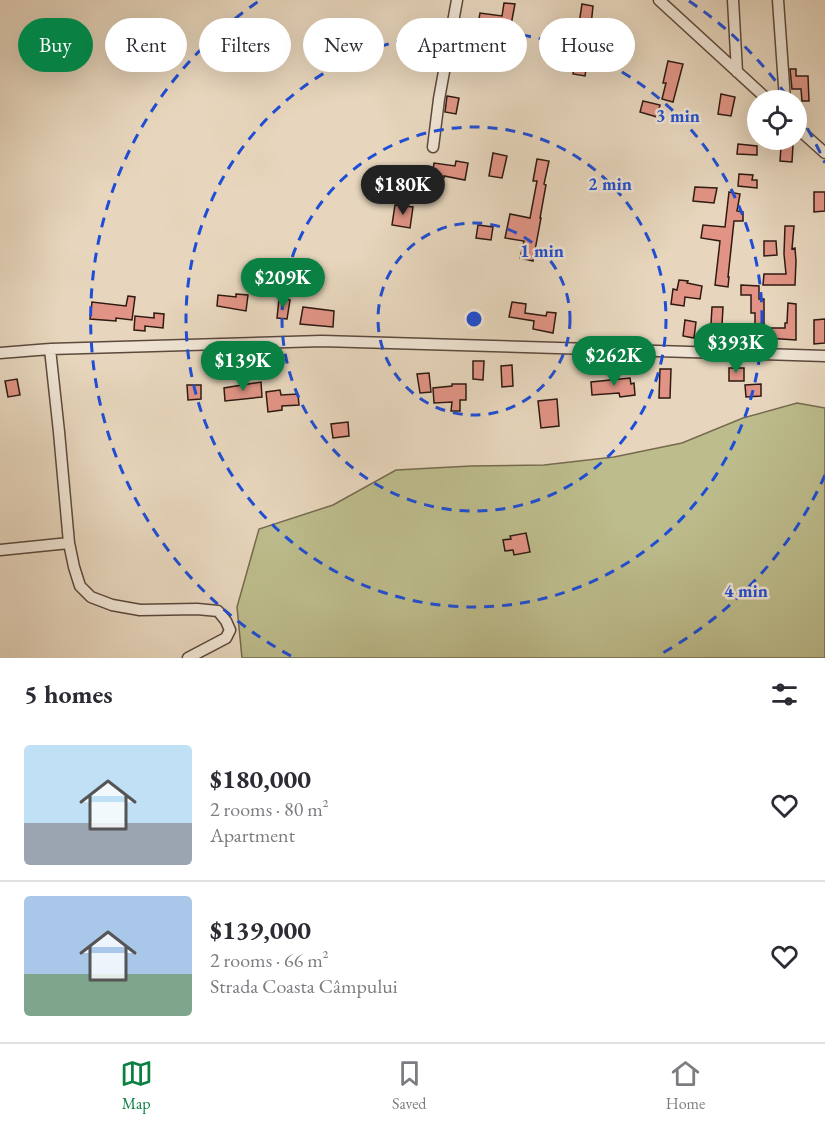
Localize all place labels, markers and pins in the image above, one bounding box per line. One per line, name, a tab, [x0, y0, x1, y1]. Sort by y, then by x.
pin: $180K	[361, 165, 445, 216]
pin: $209K	[241, 258, 325, 309]
centre of rings	[464, 309, 484, 329]
pin: $393K	[694, 323, 778, 374]
pin: $262K	[572, 336, 656, 387]
pin: $139K	[201, 341, 285, 392]

